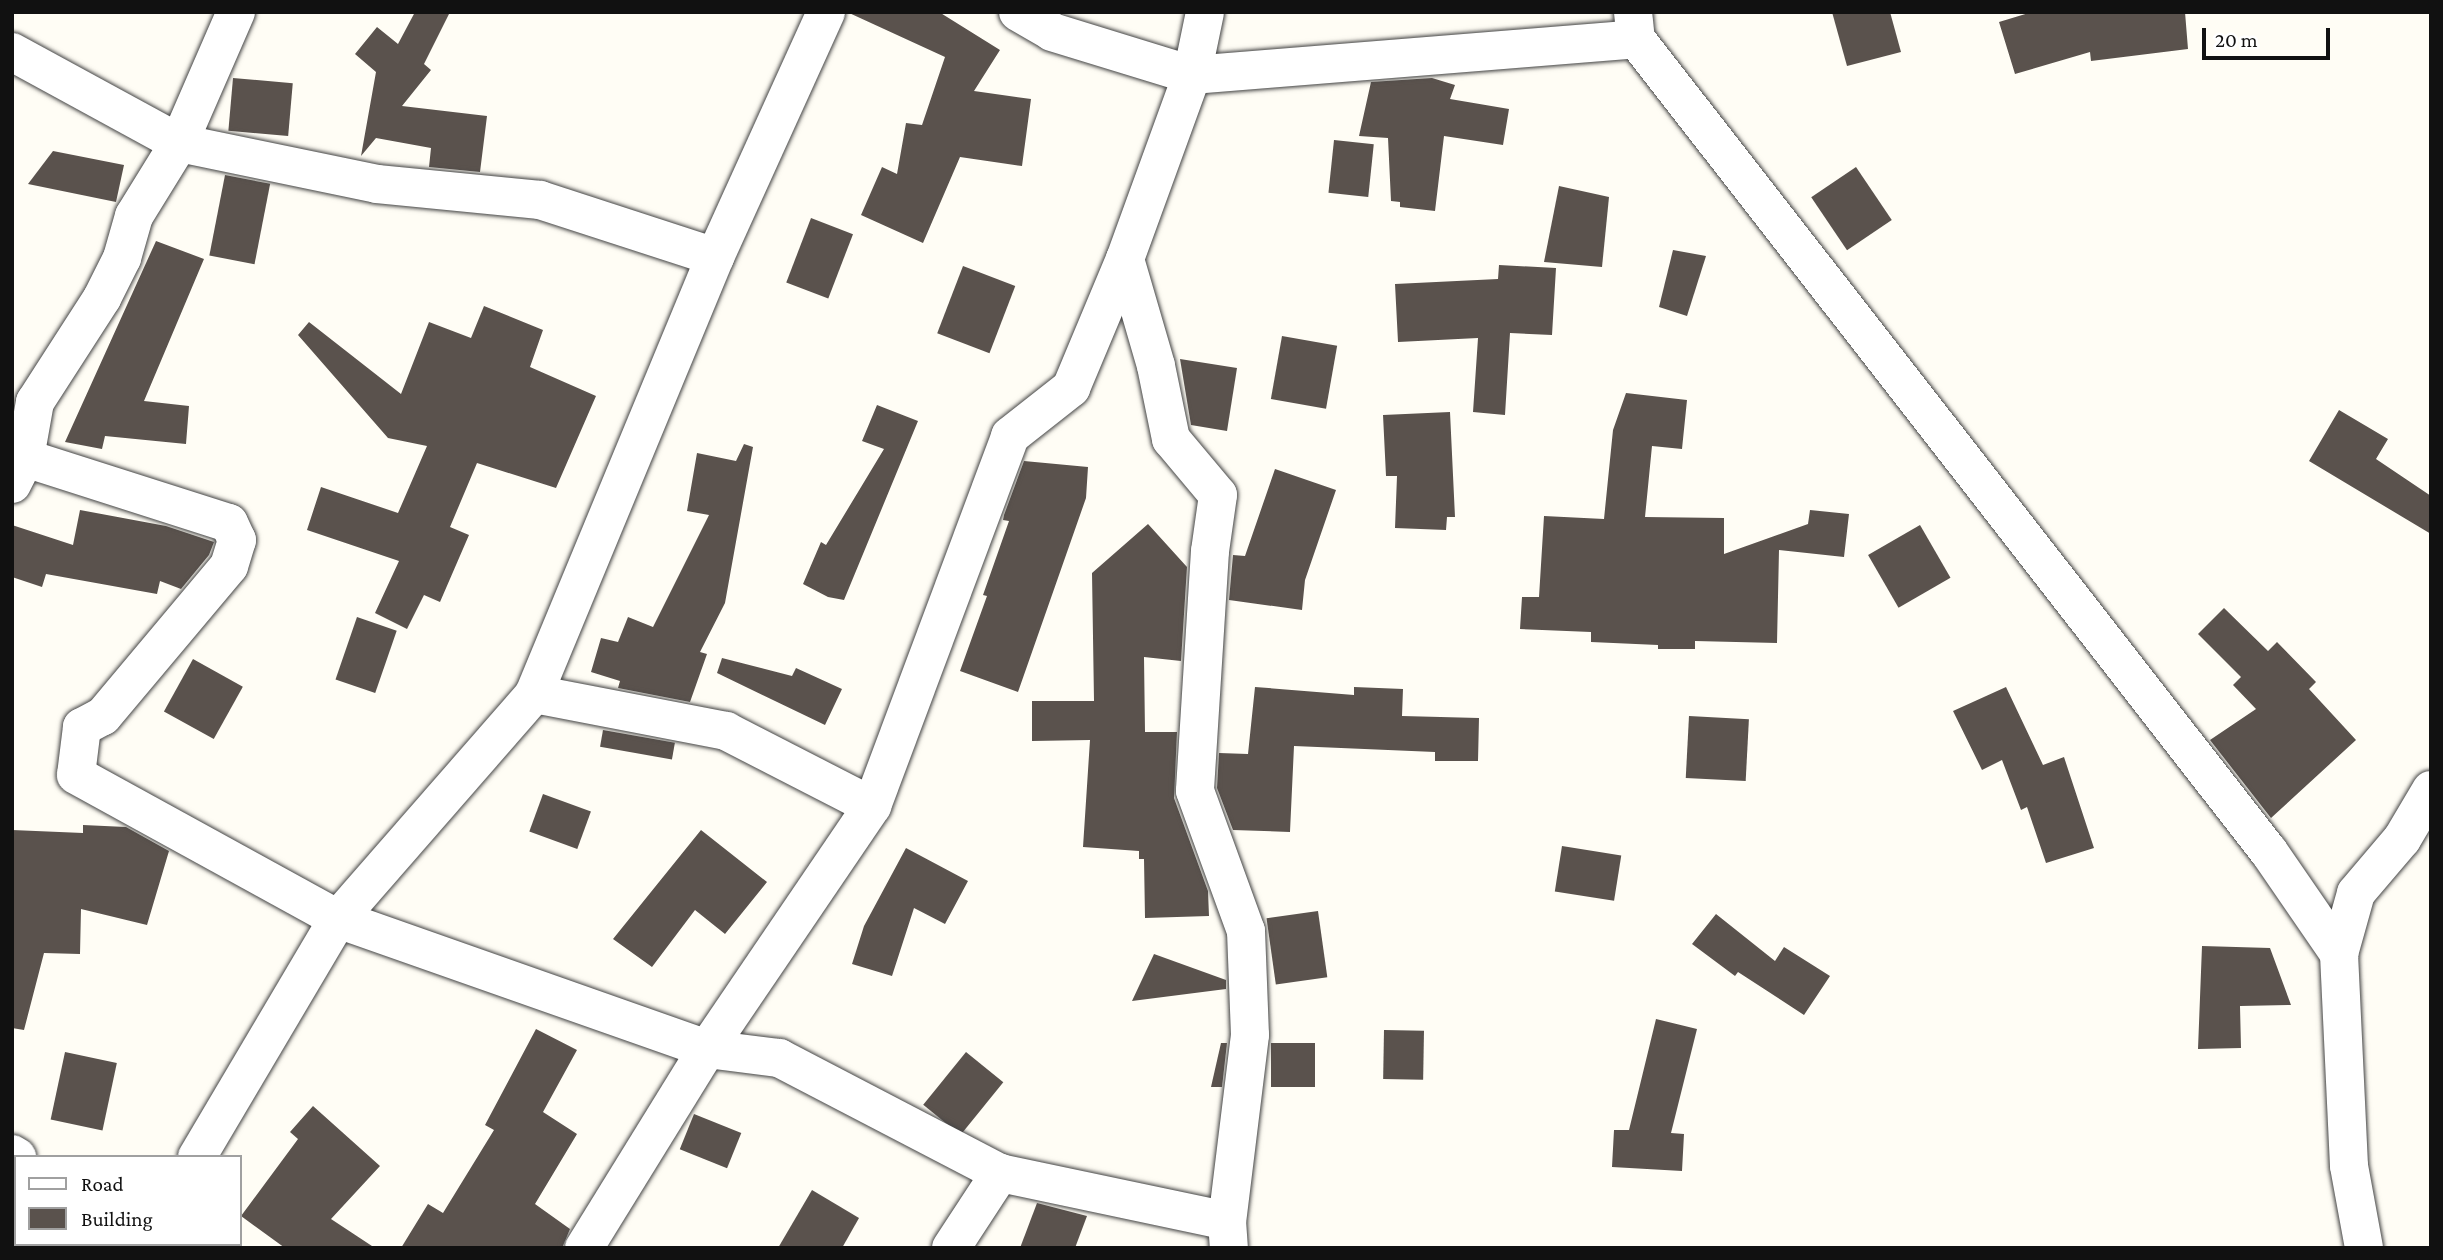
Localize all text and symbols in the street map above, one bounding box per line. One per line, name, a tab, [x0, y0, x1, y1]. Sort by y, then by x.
scale bar	[2205, 14, 2333, 58]
text: 20 m	[2215, 28, 2258, 52]
legend	[14, 1155, 242, 1246]
text: Road	[81, 1172, 124, 1196]
text: Building	[81, 1207, 153, 1231]

